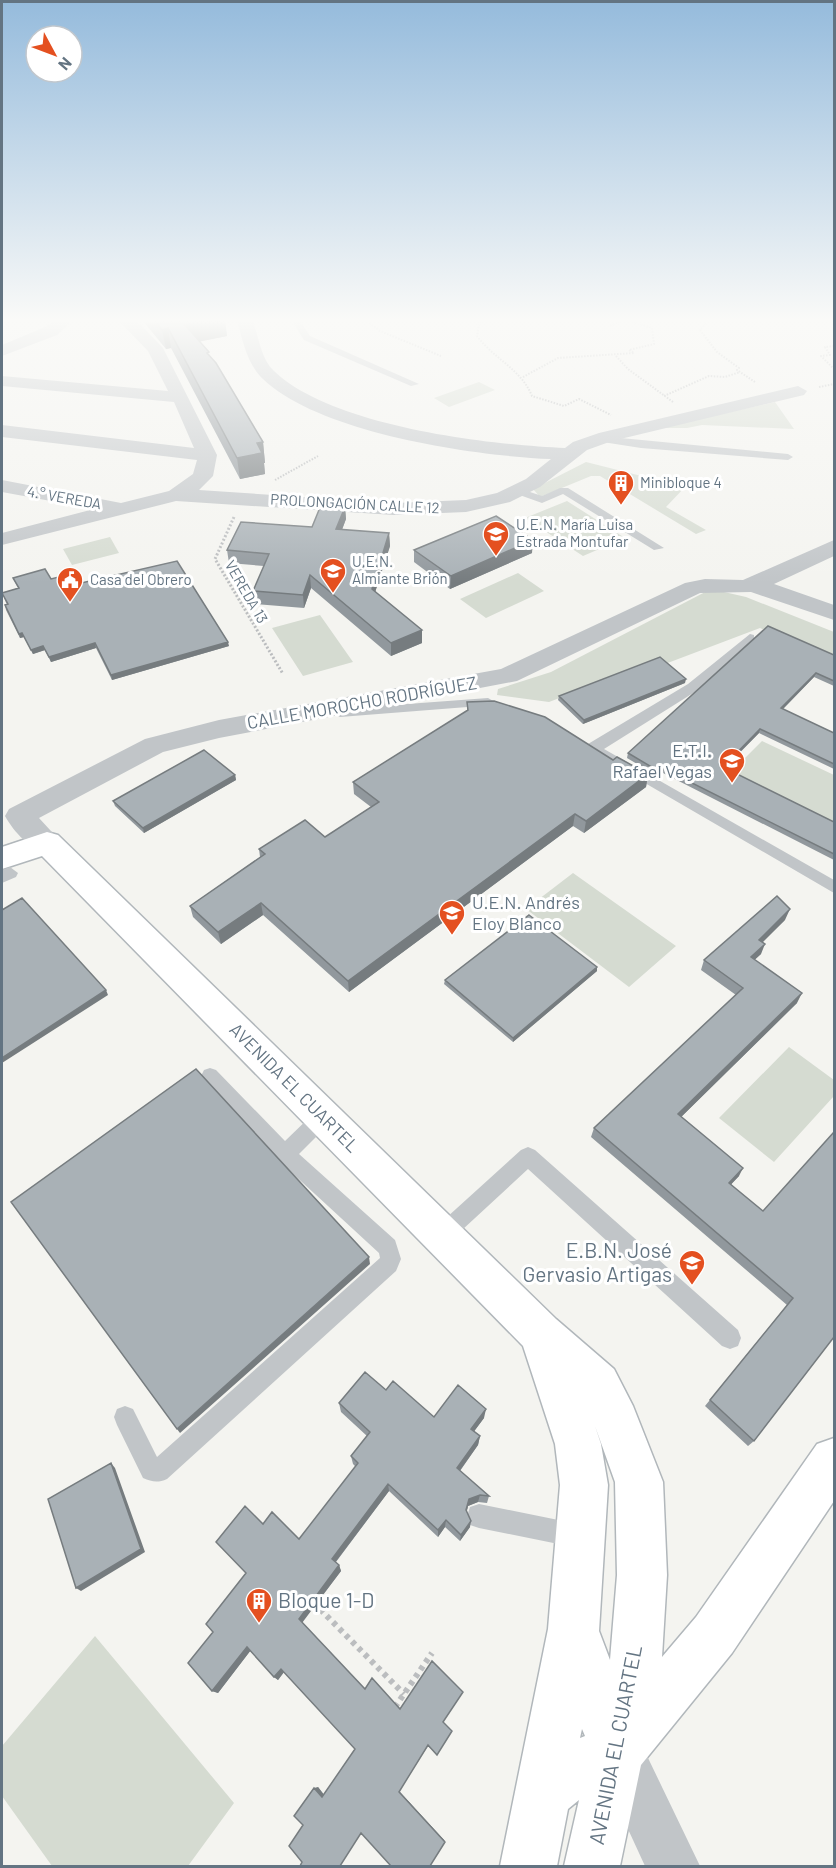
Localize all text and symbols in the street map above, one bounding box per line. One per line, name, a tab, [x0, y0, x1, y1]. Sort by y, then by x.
north arrow	[24, 24, 84, 84]
text: N	[55, 54, 76, 74]
building icon: Minibloque 4	[606, 468, 636, 506]
place label: Minibloque 4	[640, 473, 722, 491]
street label: 4.° VEREDA	[26, 482, 103, 512]
street label: PROLONGACIÓN CALLE 12	[270, 490, 440, 516]
place label: U.E.N. María Luisa Estrada Montufar	[516, 515, 633, 550]
school or university icon: U.E.N. María Luisa Estrada Montufar	[481, 519, 511, 557]
place label: U.E.N. Almiante Brión	[352, 552, 448, 587]
school or university icon: U.E.N. Almiante Brión	[318, 556, 348, 594]
street label: VEREDA 13	[222, 557, 272, 626]
public building icon: Casa del Obrero	[55, 565, 85, 603]
place label: Casa del Obrero	[90, 570, 192, 588]
street label: CALLE MOROCHO RODRÍGUEZ	[245, 671, 478, 733]
place label: E.T.I. Rafael Vegas	[612, 739, 712, 782]
school or university icon: E.T.I. Rafael Vegas	[717, 746, 747, 784]
place label: U.E.N. Andrés Eloy Blanco	[472, 891, 580, 934]
school or university icon: U.E.N. Andrés Eloy Blanco	[437, 898, 467, 936]
street label: AVENIDA EL CUARTEL	[225, 1018, 364, 1157]
place label: E.B.N. José Gervasio Artigas	[522, 1237, 672, 1286]
school or university icon: E.B.N. José Gervasio Artigas	[677, 1248, 707, 1286]
building icon: Bloque 1-D	[244, 1586, 274, 1624]
place label: Bloque 1-D	[278, 1587, 374, 1612]
street label: AVENIDA EL CUARTEL	[583, 1643, 646, 1847]

